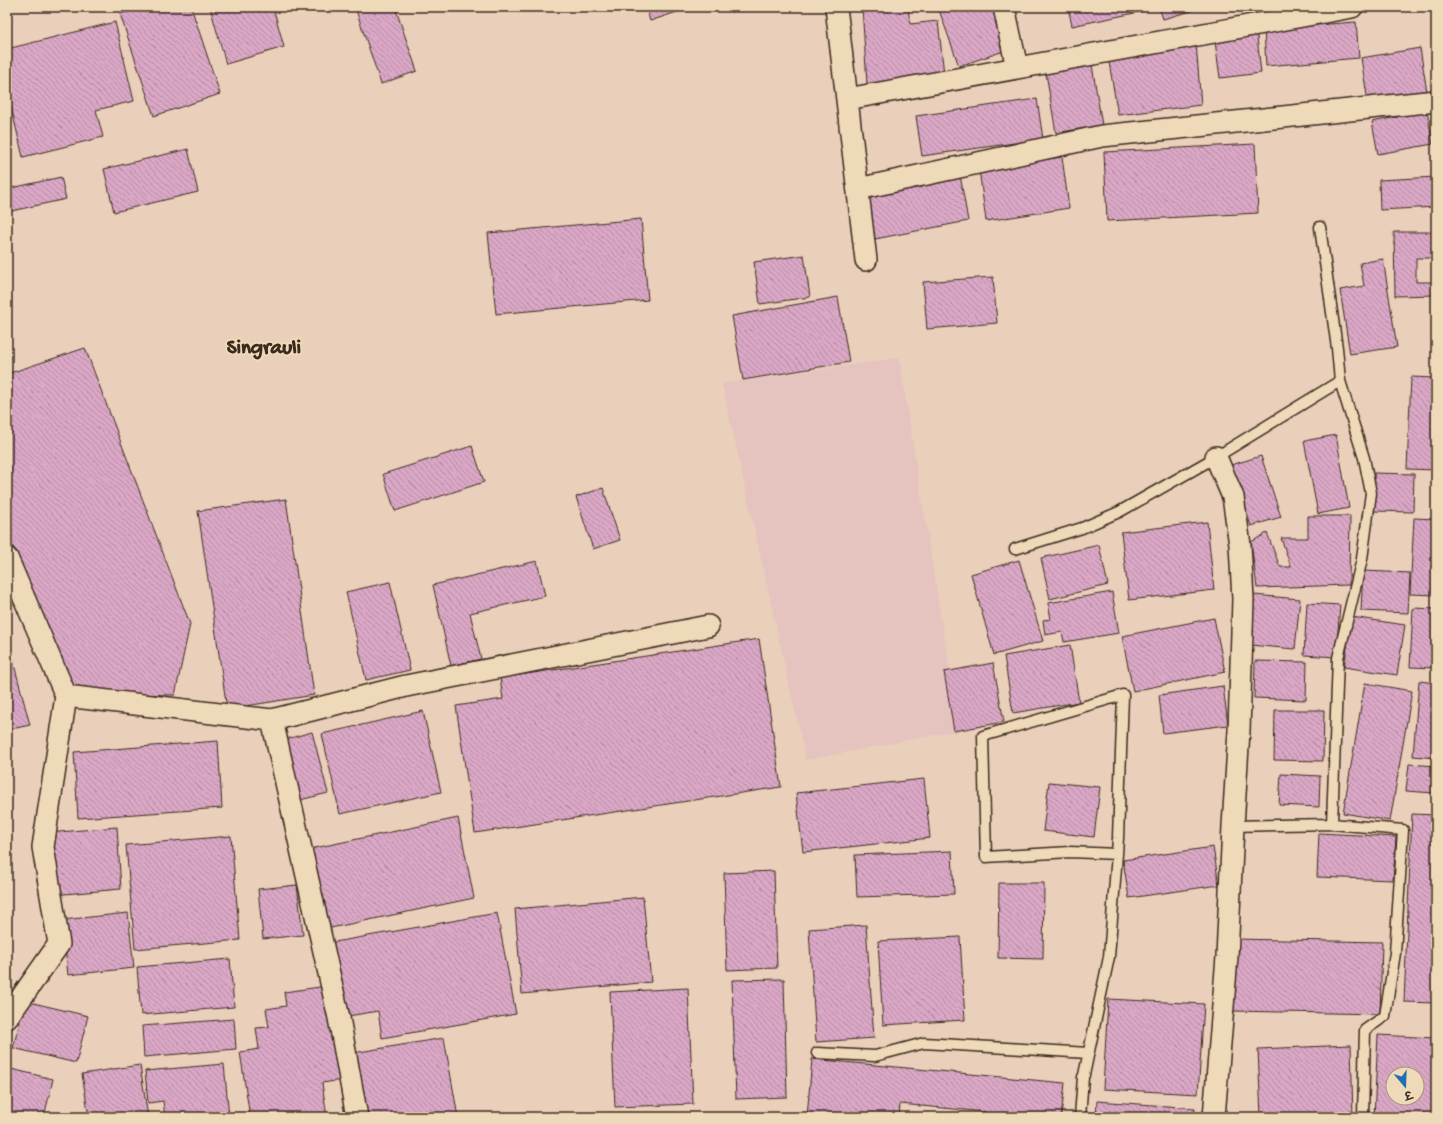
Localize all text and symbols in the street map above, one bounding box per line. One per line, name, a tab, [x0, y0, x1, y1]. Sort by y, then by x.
district label: Singrauli	[227, 337, 301, 362]
north arrow	[1385, 1066, 1425, 1106]
text: उ	[1401, 1086, 1414, 1102]

